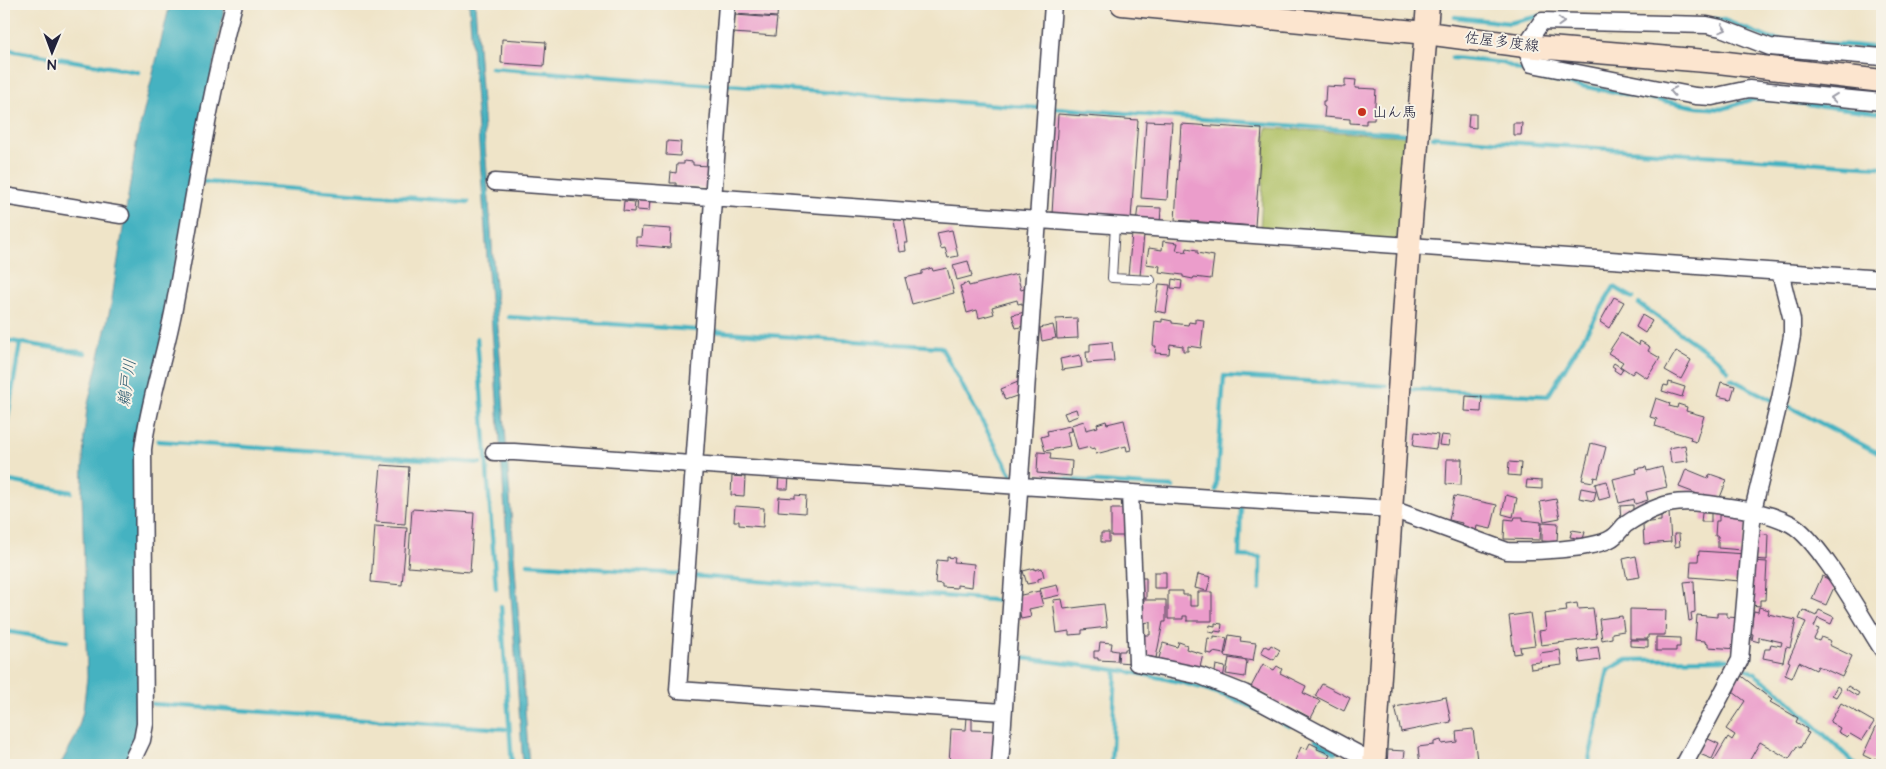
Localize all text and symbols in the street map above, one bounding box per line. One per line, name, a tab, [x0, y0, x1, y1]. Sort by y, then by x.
one-way arrow	[1557, 16, 1565, 27]
one-way arrow	[1718, 24, 1726, 34]
street label: 佐屋多度線	[1463, 27, 1541, 57]
north arrow	[28, 28, 78, 78]
text: N	[47, 54, 56, 74]
one-way arrow	[1668, 87, 1677, 97]
one-way arrow	[1829, 93, 1837, 104]
place label: 山ん馬	[1372, 102, 1417, 123]
marker: 山ん馬	[1356, 106, 1368, 118]
water label: 鵜戸川	[113, 358, 141, 408]

